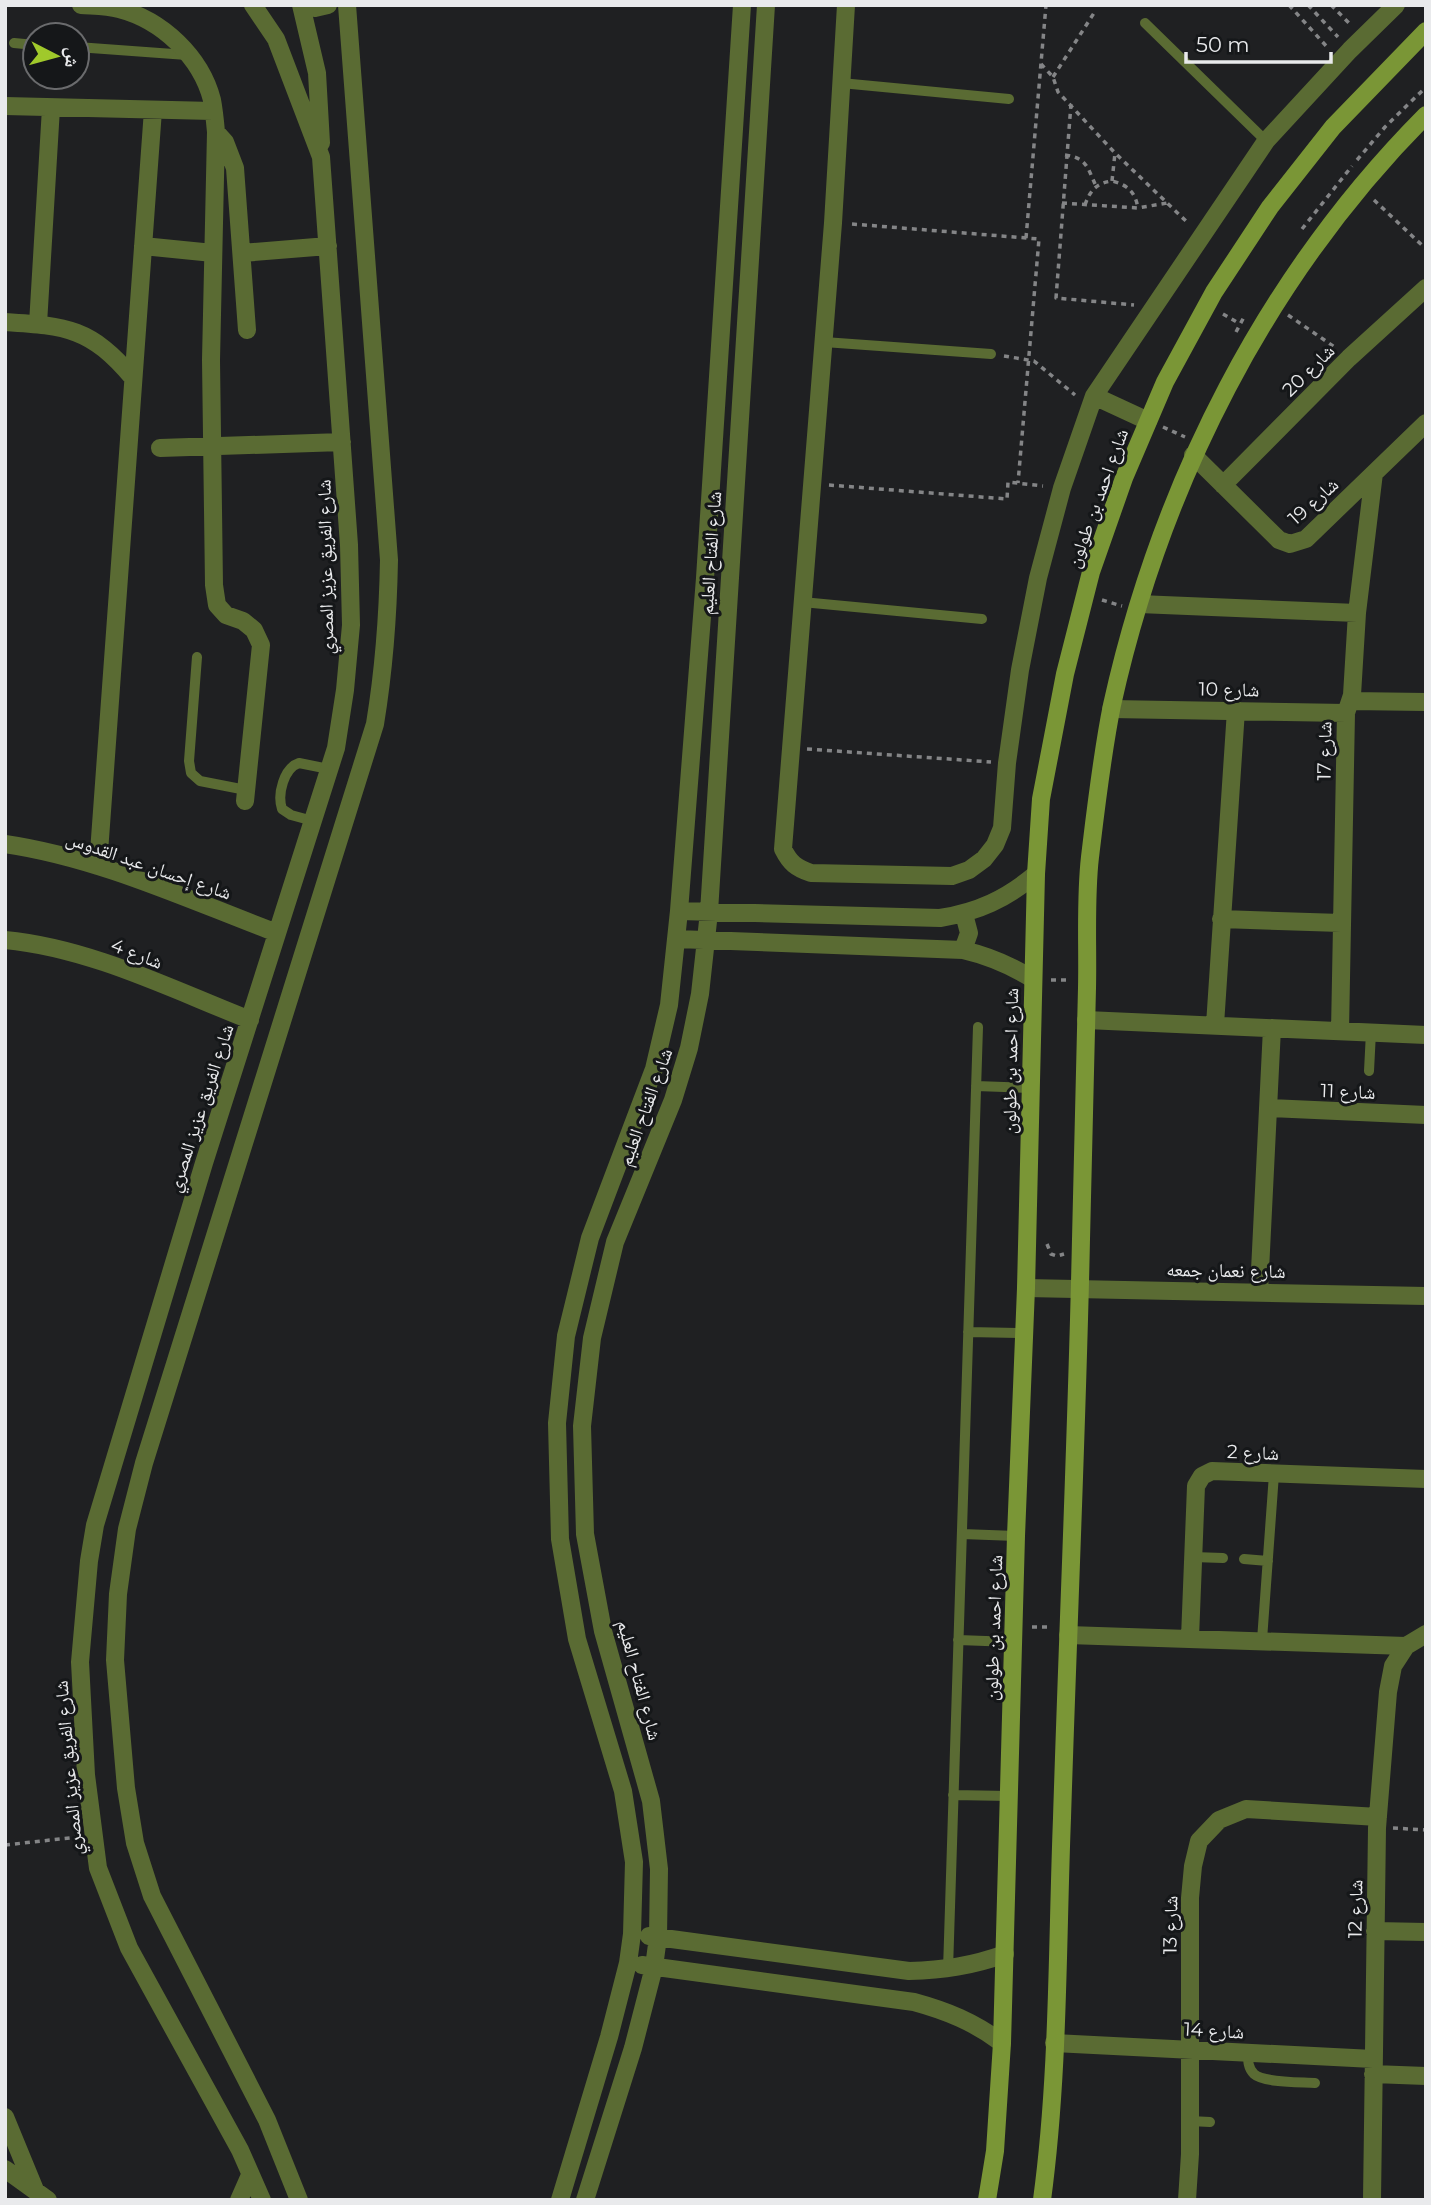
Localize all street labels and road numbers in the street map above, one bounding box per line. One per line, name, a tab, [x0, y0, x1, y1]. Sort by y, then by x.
street label: شارع 20	[1277, 339, 1339, 401]
street label: شارع احمد بن طولون	[1062, 425, 1133, 571]
street label: شارع 19	[1284, 473, 1343, 530]
street label: شارع الفريق عزيز المصري	[312, 479, 342, 655]
street label: شارع الفتاح العليم	[695, 491, 727, 616]
street label: شارع 10	[1199, 677, 1259, 702]
street label: شارع 17	[1312, 721, 1337, 781]
street label: شارع إحسان عبد القدوس	[62, 826, 235, 906]
street label: شارع 4	[108, 933, 166, 974]
street label: شارع احمد بن طولون	[998, 988, 1023, 1134]
street label: شارع الفريق عزيز المصري	[162, 1021, 242, 1196]
street label: شارع الفتاح العليم	[614, 1045, 678, 1170]
street label: شارع 11	[1320, 1079, 1376, 1104]
street label: شارع نعمان جمعه	[1166, 1258, 1286, 1283]
street label: شارع 2	[1227, 1440, 1279, 1465]
street label: شارع احمد بن طولون	[979, 1554, 1008, 1702]
street label: شارع الفتاح العليم	[611, 1617, 667, 1743]
street label: شارع الفريق عزيز المصري	[49, 1679, 91, 1856]
street label: شارع 12	[1343, 1879, 1368, 1939]
street label: شارع 13	[1158, 1895, 1183, 1955]
street label: شارع 14	[1183, 2017, 1245, 2044]

